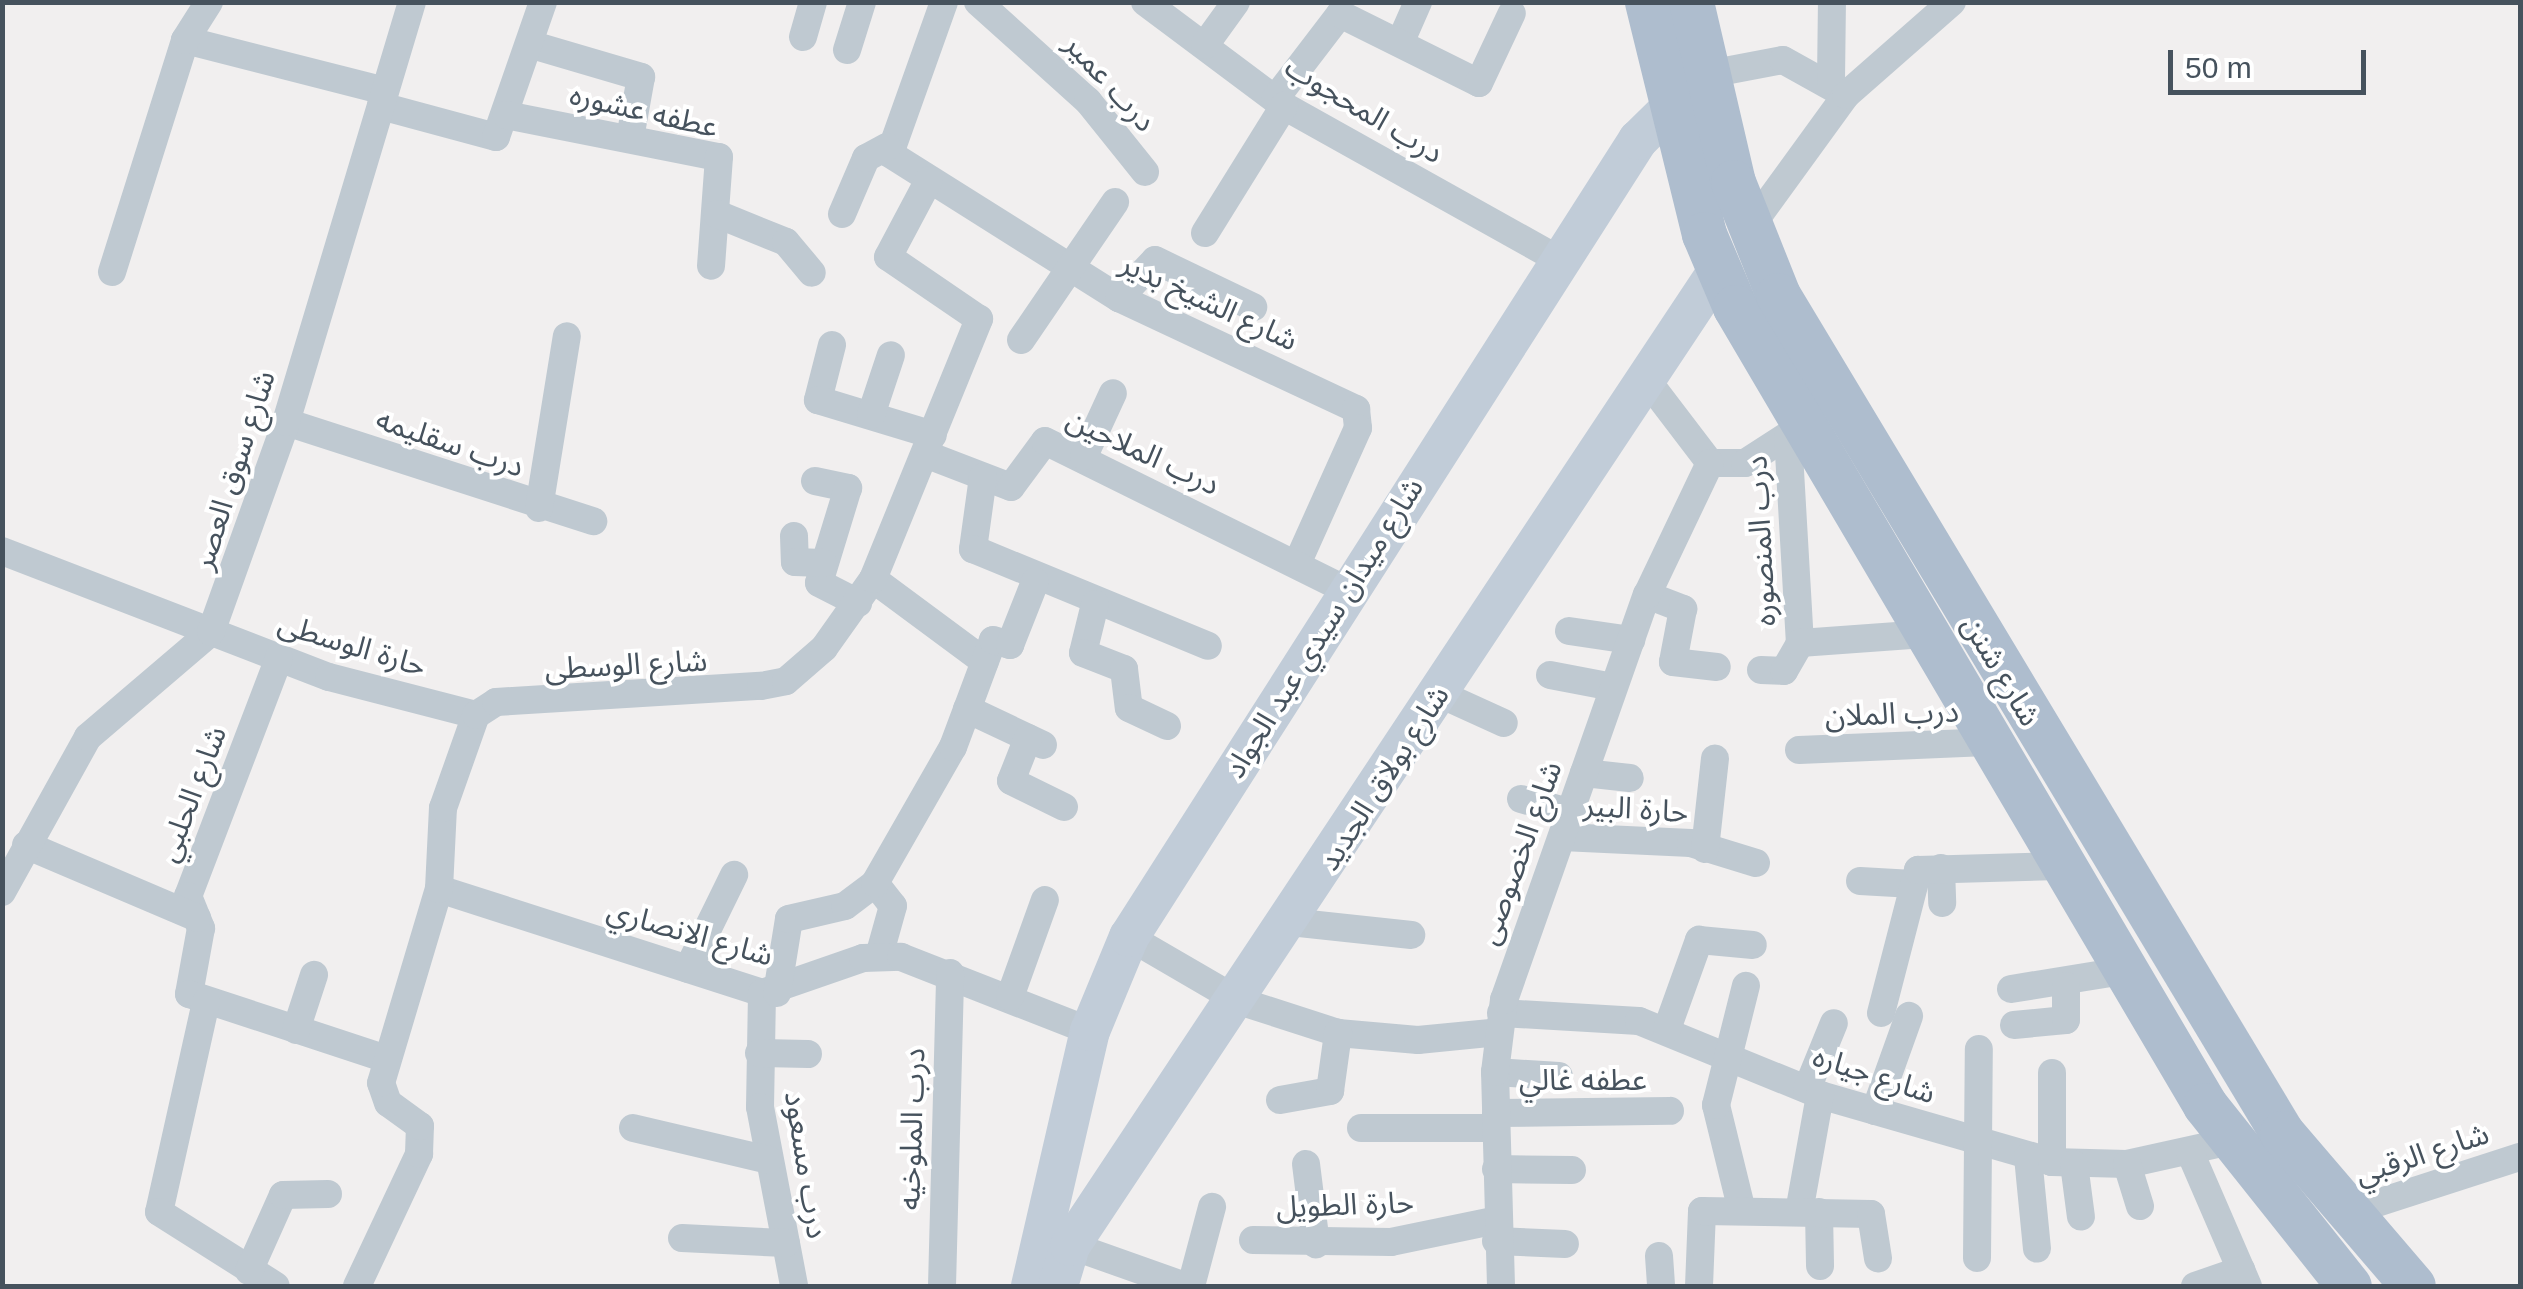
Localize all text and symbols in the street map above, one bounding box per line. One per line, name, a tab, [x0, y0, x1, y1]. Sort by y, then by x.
street label: درب عمير	[1057, 27, 1163, 139]
scale bar	[2173, 30, 2370, 92]
street label: درب المحجوب	[1278, 49, 1450, 171]
text: 50 m	[2185, 51, 2252, 84]
street label: عطفه عشوره	[566, 76, 722, 146]
street label: شارع الشيخ بدير	[1115, 245, 1303, 359]
street label: شارع سوق العصر	[185, 366, 283, 574]
street label: درب سقليمه	[371, 401, 529, 485]
street label: درب الملاحين	[1061, 401, 1225, 503]
street label: درب المنصوره	[1739, 455, 1783, 627]
street label: شارع ميدان سيدي عبد الجواد	[1217, 471, 1431, 785]
street label: حارة الوسطى	[274, 605, 430, 685]
street label: شارع شنن	[1954, 609, 2048, 733]
street label: شارع الوسطى	[544, 643, 708, 687]
street label: شارع بولاق الجديد	[1311, 679, 1457, 877]
street label: درب الملان	[1824, 694, 1960, 734]
street label: شارع الحلبي	[150, 721, 234, 867]
street label: شارع الخصوصى	[1470, 756, 1570, 950]
street label: حارة البير	[1582, 787, 1690, 831]
street label: شارع الانصاري	[603, 892, 777, 974]
street label: شارع جياره	[1808, 1038, 1940, 1112]
street label: درب الملوخيه	[891, 1047, 933, 1211]
street label: عطفه غالي	[1519, 1062, 1647, 1098]
street label: درب مسعود	[777, 1089, 835, 1241]
street label: شارع الرقبي	[2351, 1115, 2493, 1193]
street label: حارة الطويل	[1275, 1185, 1415, 1225]

